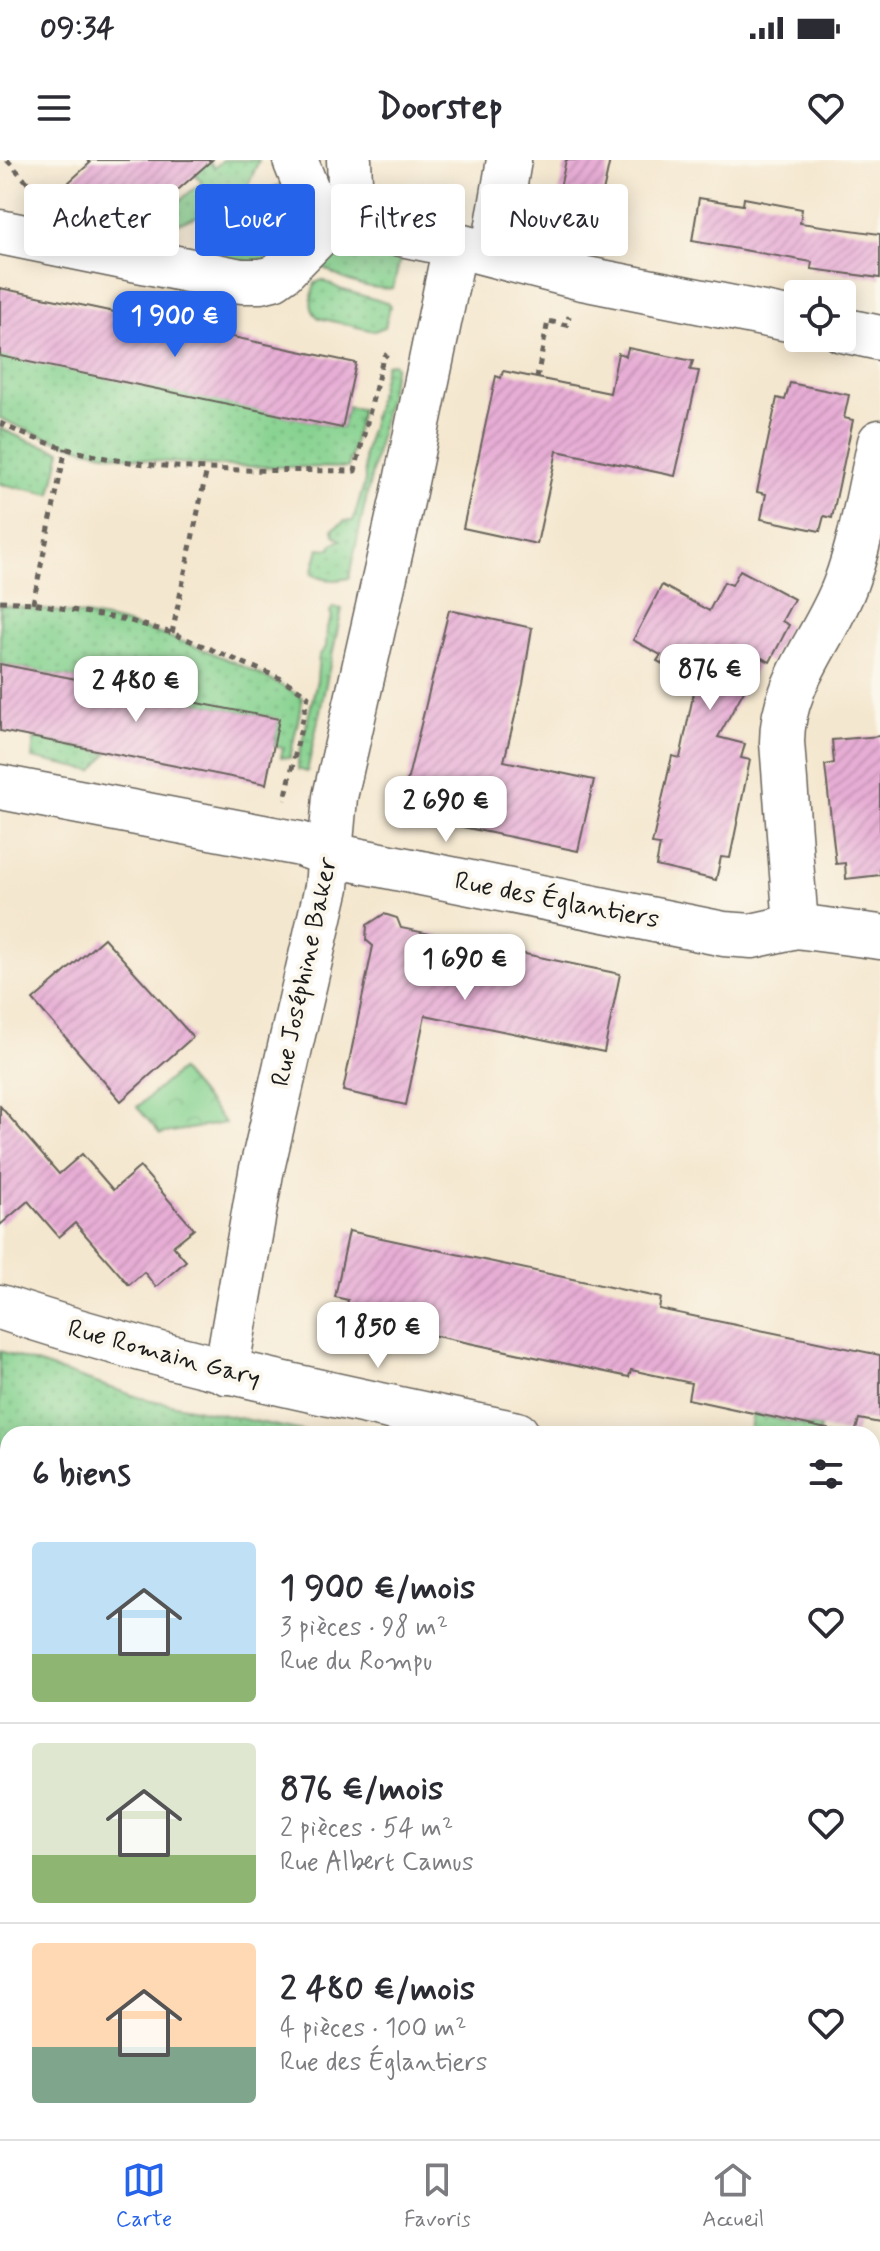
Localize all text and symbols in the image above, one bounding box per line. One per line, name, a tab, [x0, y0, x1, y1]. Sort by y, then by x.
text: 09:34	[40, 9, 114, 48]
text: Doorstep	[377, 85, 503, 132]
icon: menu	[32, 86, 76, 130]
icon: heart	[804, 86, 848, 130]
chip: Acheter	[24, 184, 179, 256]
chip: Louer	[195, 184, 315, 256]
chip: Filtres	[331, 184, 465, 256]
chip: Nouveau	[481, 184, 628, 256]
map controls	[784, 280, 856, 352]
button: locate	[784, 280, 856, 352]
pin: 1 900 €	[101, 291, 249, 359]
text: 1 900 €	[131, 300, 219, 334]
pin: 876 €	[654, 644, 766, 712]
text: 876 €	[678, 653, 742, 687]
pin: 2 480 €	[62, 656, 210, 724]
text: 2 480 €	[92, 665, 180, 699]
pin: 2 690 €	[372, 776, 520, 844]
text: 2 690 €	[403, 785, 489, 819]
street label: Rue Joséphine Baker	[264, 853, 346, 1090]
street label: Rue des Églantiers	[452, 863, 662, 937]
pin: 1 690 €	[391, 934, 539, 1002]
text: 1 690 €	[422, 943, 508, 977]
pin: 1 850 €	[304, 1302, 452, 1370]
text: 1 850 €	[335, 1311, 421, 1345]
street label: Rue Romain Gary	[64, 1312, 264, 1396]
text: 6 biens	[32, 1452, 131, 1497]
icon: filters	[804, 1452, 848, 1496]
text: 1 900 €/mois	[280, 1566, 475, 1611]
icon: home	[96, 1574, 192, 1670]
icon: heart	[804, 1600, 848, 1644]
text: 3 pièces · 98 m²	[280, 1611, 448, 1645]
text: Rue du Rompu	[280, 1645, 432, 1679]
text: 876 €/mois	[280, 1767, 443, 1812]
icon: home	[96, 1775, 192, 1871]
icon: heart	[804, 1801, 848, 1845]
text: 2 pièces · 54 m²	[280, 1812, 453, 1846]
text: Rue Albert Camus	[280, 1846, 474, 1880]
text: 2 480 €/mois	[280, 1967, 475, 2012]
icon: home	[96, 1975, 192, 2071]
icon: heart	[804, 2001, 848, 2045]
text: 4 pièces · 100 m²	[280, 2012, 466, 2046]
text: Rue des Églantiers	[280, 2046, 487, 2080]
tab: Carte	[116, 2158, 172, 2234]
tab: Favoris	[404, 2158, 471, 2234]
tab: Accueil	[702, 2158, 764, 2234]

